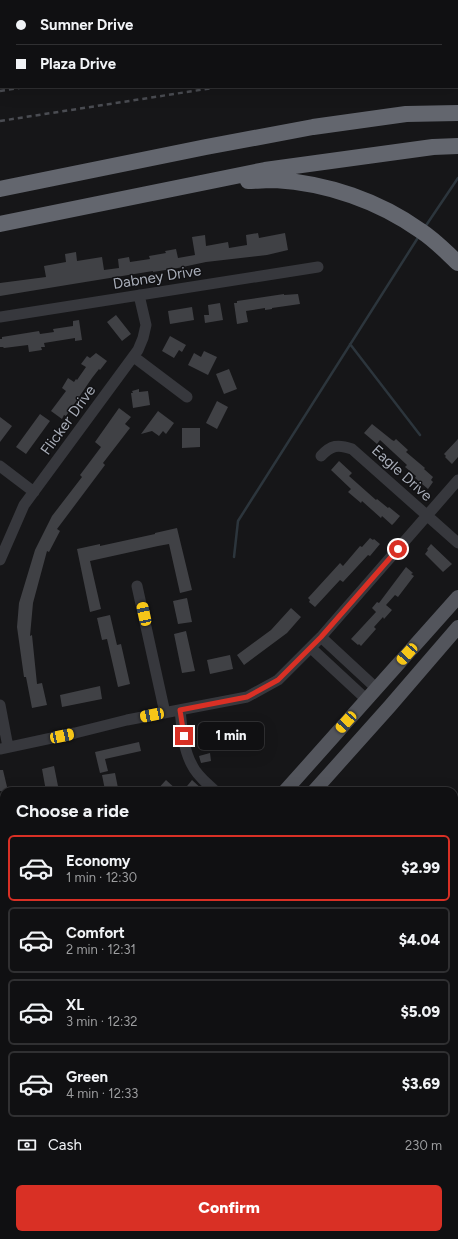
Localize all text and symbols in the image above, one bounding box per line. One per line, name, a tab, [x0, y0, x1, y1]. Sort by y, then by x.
text: Sumner Drive	[40, 16, 133, 34]
text: Plaza Drive	[40, 55, 116, 73]
street label: Dabney Drive	[111, 261, 203, 293]
street label: Flicker Drive	[37, 382, 99, 458]
street label: Eagle Drive	[368, 441, 436, 505]
route start	[389, 540, 407, 558]
car	[136, 601, 152, 627]
car	[395, 641, 419, 667]
car	[139, 707, 165, 723]
car	[334, 709, 358, 735]
callout: 1 min	[198, 722, 264, 750]
route end	[175, 727, 193, 745]
car	[49, 728, 75, 744]
text: 1 min	[215, 728, 247, 743]
text: Choose a ride	[16, 800, 129, 822]
icon: car	[18, 850, 54, 886]
text: Economy	[66, 852, 131, 870]
text: $2.99	[401, 859, 440, 877]
text: 1 min · 12:30	[66, 870, 137, 885]
icon: car	[18, 922, 54, 958]
text: Comfort	[66, 924, 125, 942]
text: $4.04	[399, 931, 440, 949]
text: 2 min · 12:31	[66, 942, 136, 957]
icon: car	[18, 994, 54, 1030]
text: XL	[66, 996, 84, 1014]
text: $5.09	[400, 1003, 440, 1021]
text: 3 min · 12:32	[66, 1014, 138, 1029]
icon: car	[18, 1066, 54, 1102]
text: Green	[66, 1068, 108, 1086]
text: $3.69	[402, 1075, 440, 1093]
text: 4 min · 12:33	[66, 1086, 138, 1101]
icon: cash	[16, 1134, 38, 1156]
text: Cash	[48, 1136, 82, 1154]
text: 230 m	[405, 1138, 442, 1153]
button: Confirm	[16, 1185, 442, 1231]

